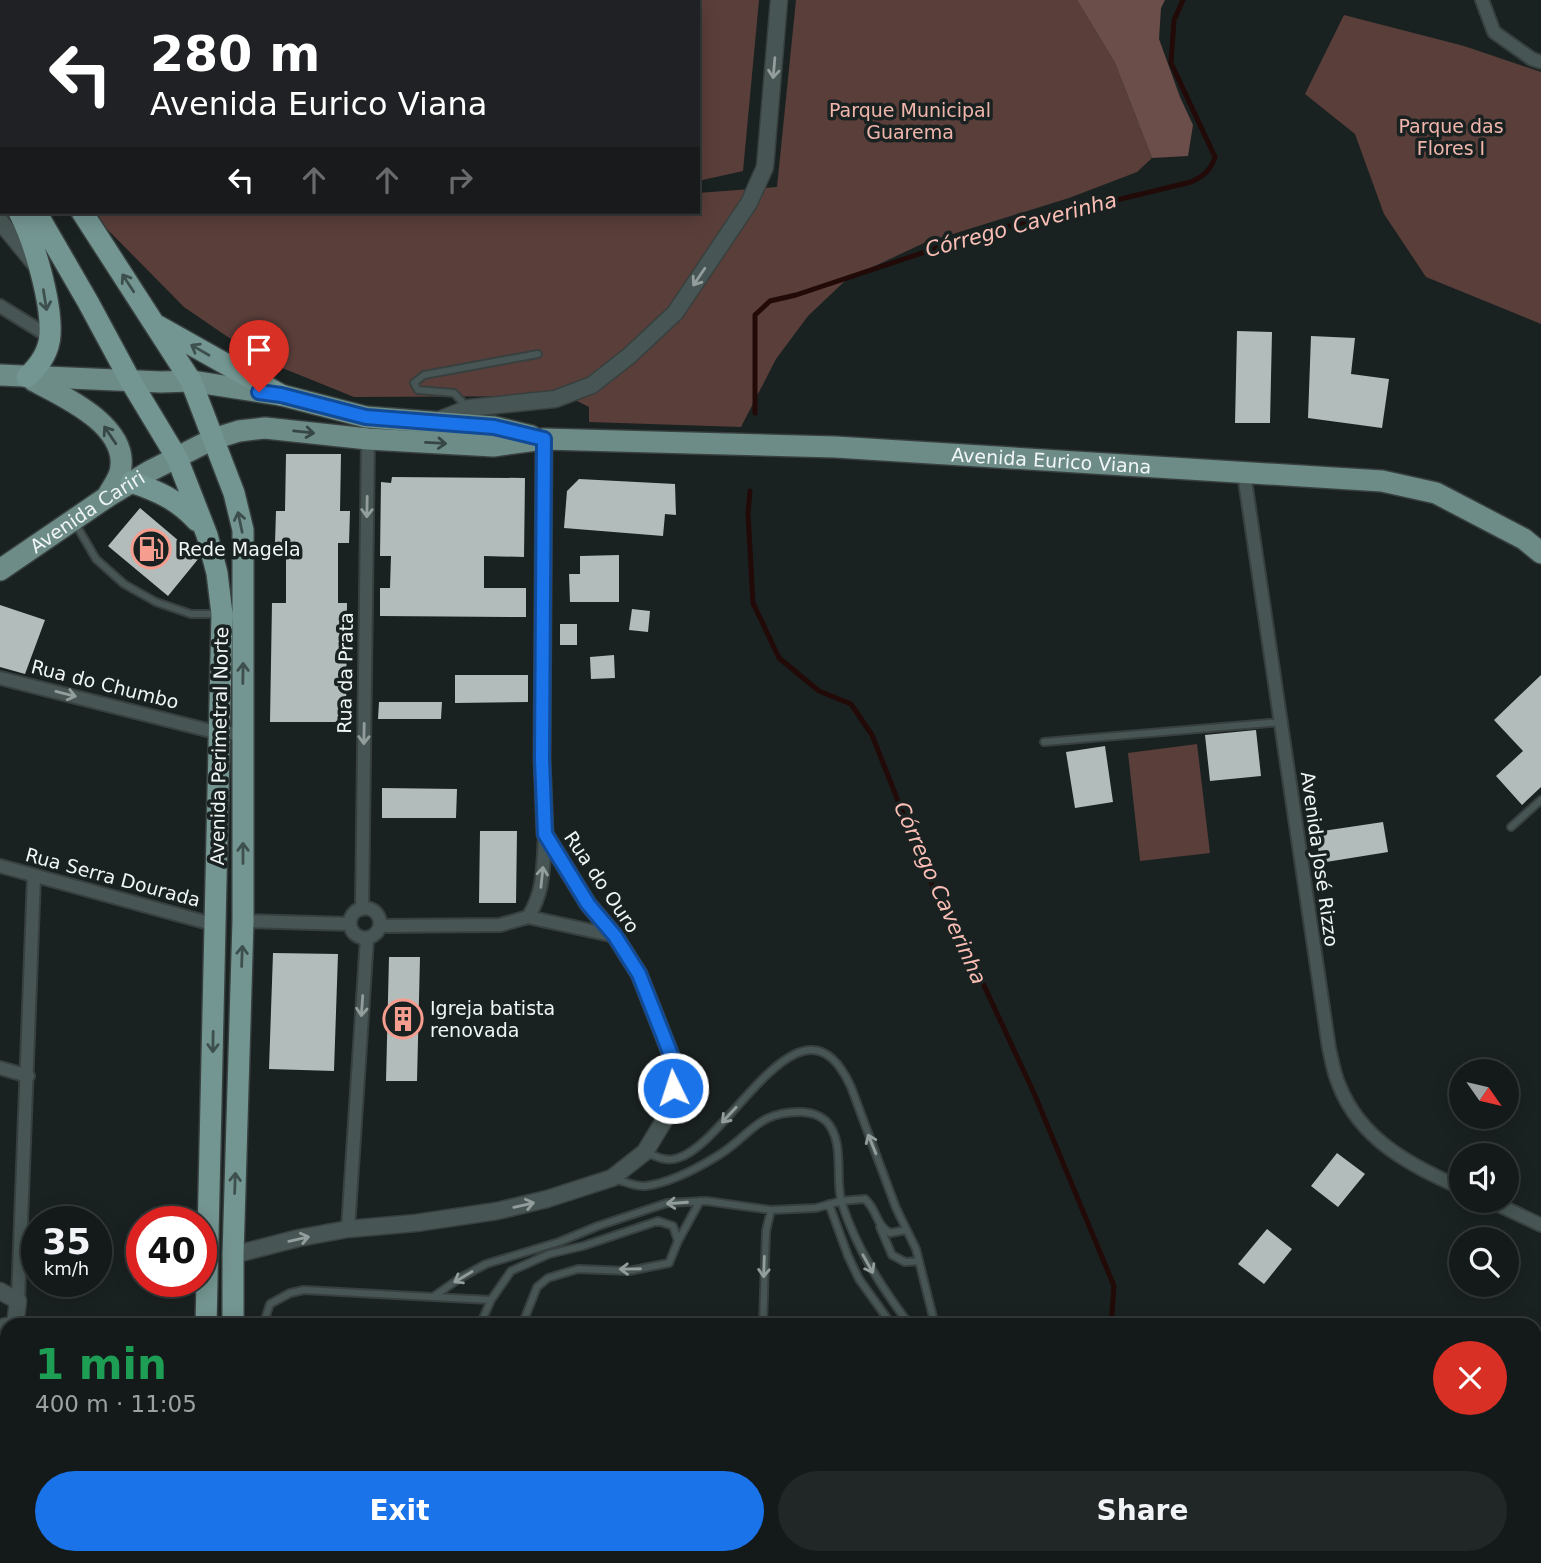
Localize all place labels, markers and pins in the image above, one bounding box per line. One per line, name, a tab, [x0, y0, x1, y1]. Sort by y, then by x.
pin	[229, 320, 289, 392]
fuel station icon: Rede Magela	[130, 528, 172, 570]
place label: Rede Magela	[178, 538, 301, 560]
place label: Igreja batista renovada	[430, 997, 555, 1041]
building icon: Igreja batista renovada	[382, 998, 424, 1040]

